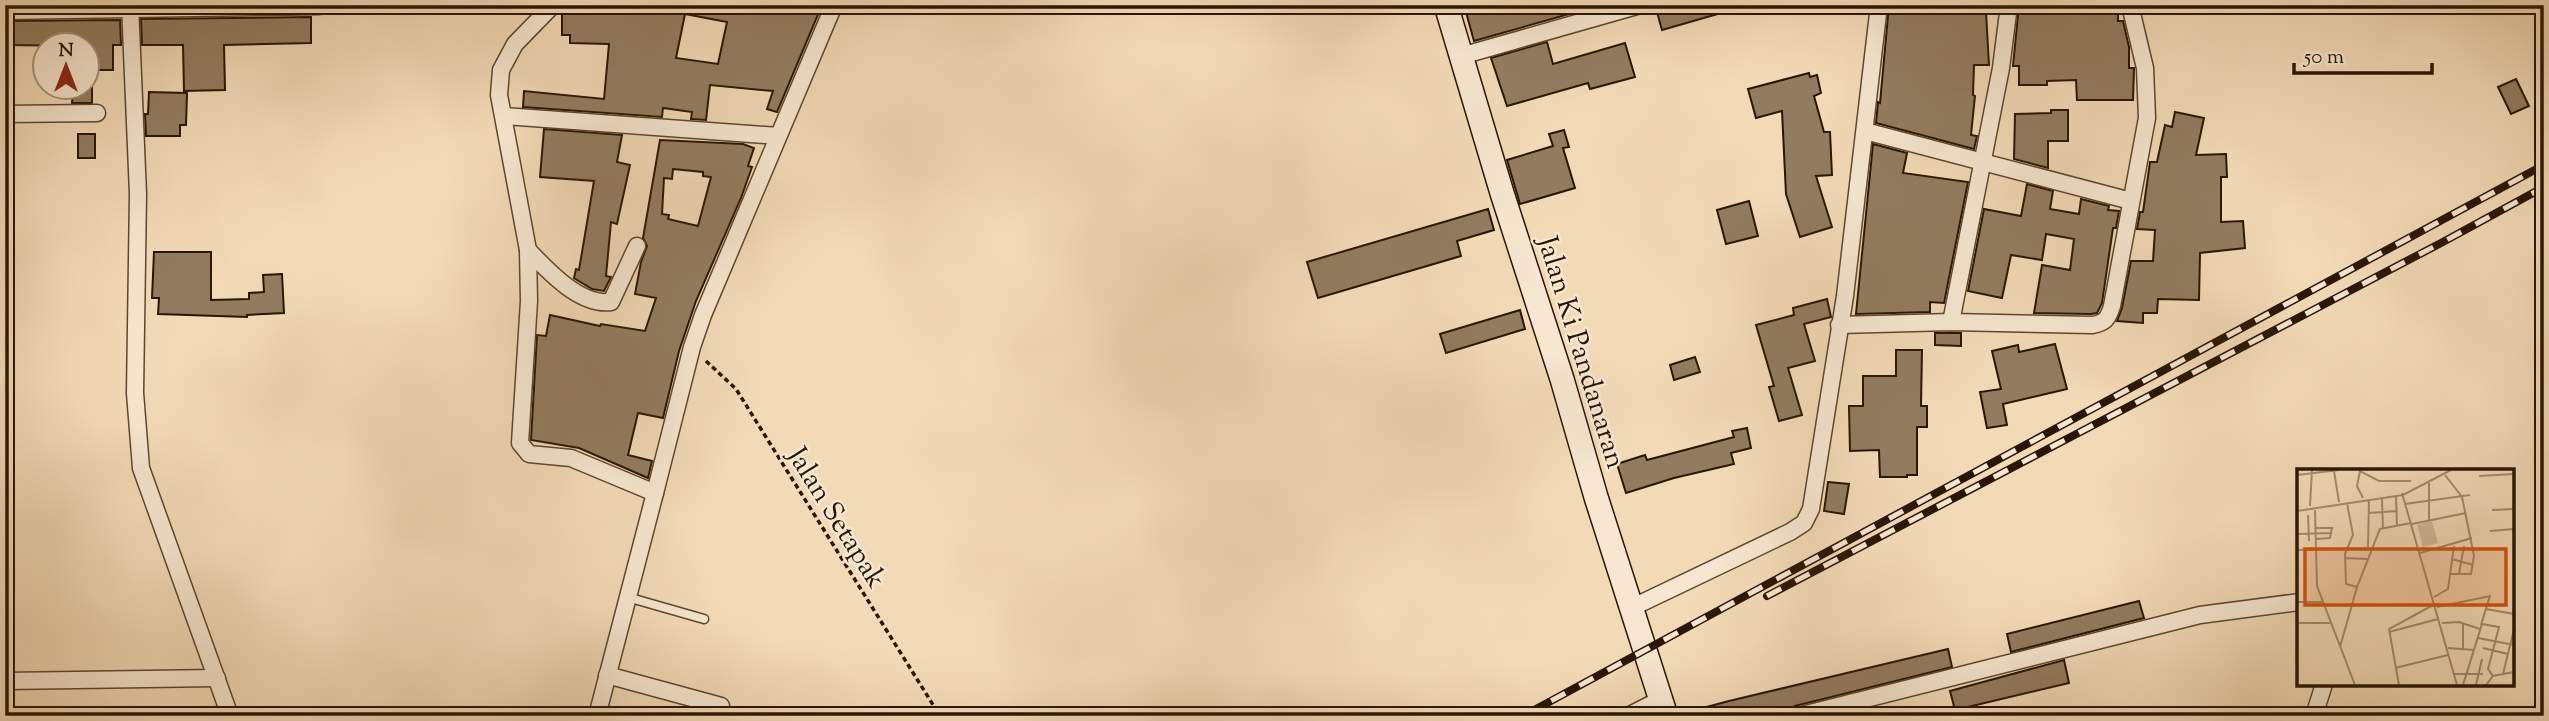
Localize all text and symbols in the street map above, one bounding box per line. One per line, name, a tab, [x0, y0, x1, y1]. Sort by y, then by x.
north arrow	[32, 32, 102, 102]
scale bar	[2294, 32, 2432, 76]
text: N	[58, 38, 74, 65]
text: 50 m	[2303, 43, 2344, 73]
street label: Jalan Ki Pandanaran	[1525, 230, 1634, 474]
street label: Jalan Setapak	[775, 439, 895, 597]
inset map	[2297, 469, 2514, 686]

